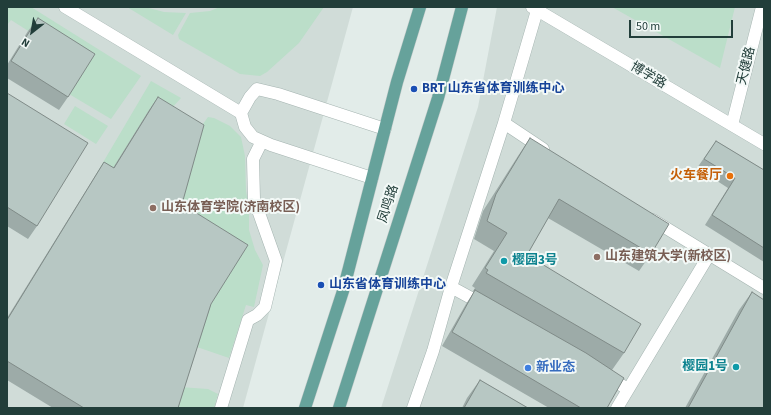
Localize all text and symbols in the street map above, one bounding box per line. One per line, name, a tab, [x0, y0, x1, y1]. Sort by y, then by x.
north arrow	[12, 12, 52, 52]
scale bar	[631, 12, 735, 38]
text: 50 m	[636, 18, 660, 35]
text: N	[19, 34, 33, 51]
street label: 天健路	[735, 45, 759, 87]
street label: 博学路	[627, 59, 669, 93]
place label: BRT 山东省体育训练中心	[422, 81, 564, 97]
marker: BRT 山东省体育训练中心	[409, 84, 419, 94]
place label: 火车餐厅	[670, 168, 722, 184]
marker: 火车餐厅	[725, 171, 735, 181]
street label: 凤鸣路	[376, 183, 402, 225]
place label: 山东体育学院(济南校区)	[161, 200, 300, 216]
marker: 山东体育学院(济南校区)	[148, 203, 158, 213]
place label: 山东建筑大学(新校区)	[605, 249, 731, 265]
marker: 山东建筑大学(新校区)	[592, 252, 602, 262]
place label: 樱园3号	[512, 253, 558, 269]
marker: 樱园3号	[499, 256, 509, 266]
place label: 山东省体育训练中心	[329, 277, 446, 293]
marker: 山东省体育训练中心	[316, 280, 326, 290]
place label: 樱园1号	[682, 359, 728, 375]
place label: 新业态	[536, 360, 575, 376]
marker: 樱园1号	[731, 362, 741, 372]
marker: 新业态	[523, 363, 533, 373]

